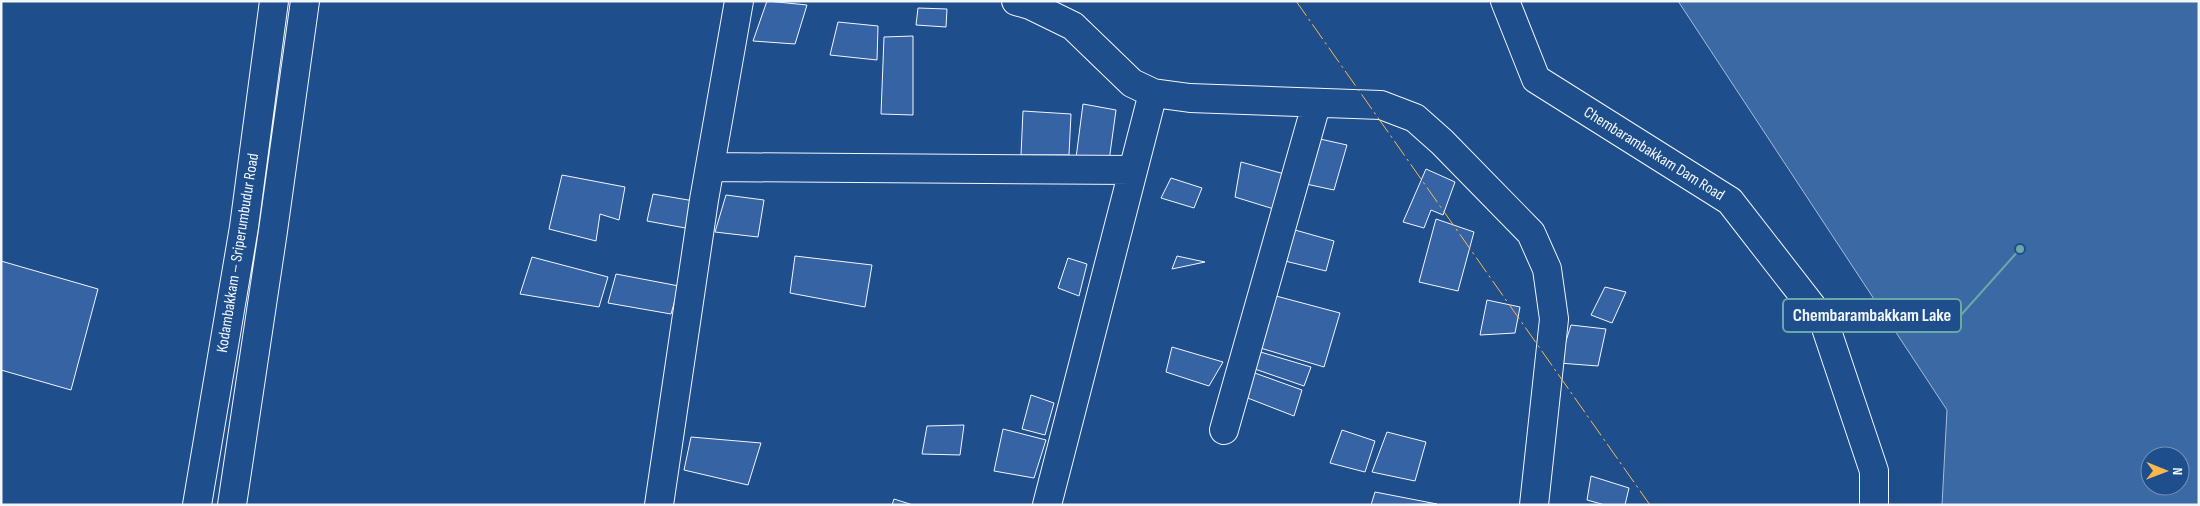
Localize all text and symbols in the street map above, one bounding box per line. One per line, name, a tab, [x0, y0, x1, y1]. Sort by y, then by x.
street label: Chembarambakkam Dam Road	[1580, 103, 1728, 205]
street label: Kodambakkam – Sriperumbudur Road	[213, 152, 263, 354]
callout: Chembarambakkam Lake	[1783, 299, 1961, 332]
text: Chembarambakkam Lake	[1793, 305, 1951, 326]
north arrow	[2140, 446, 2190, 496]
text: N	[2169, 467, 2186, 475]

